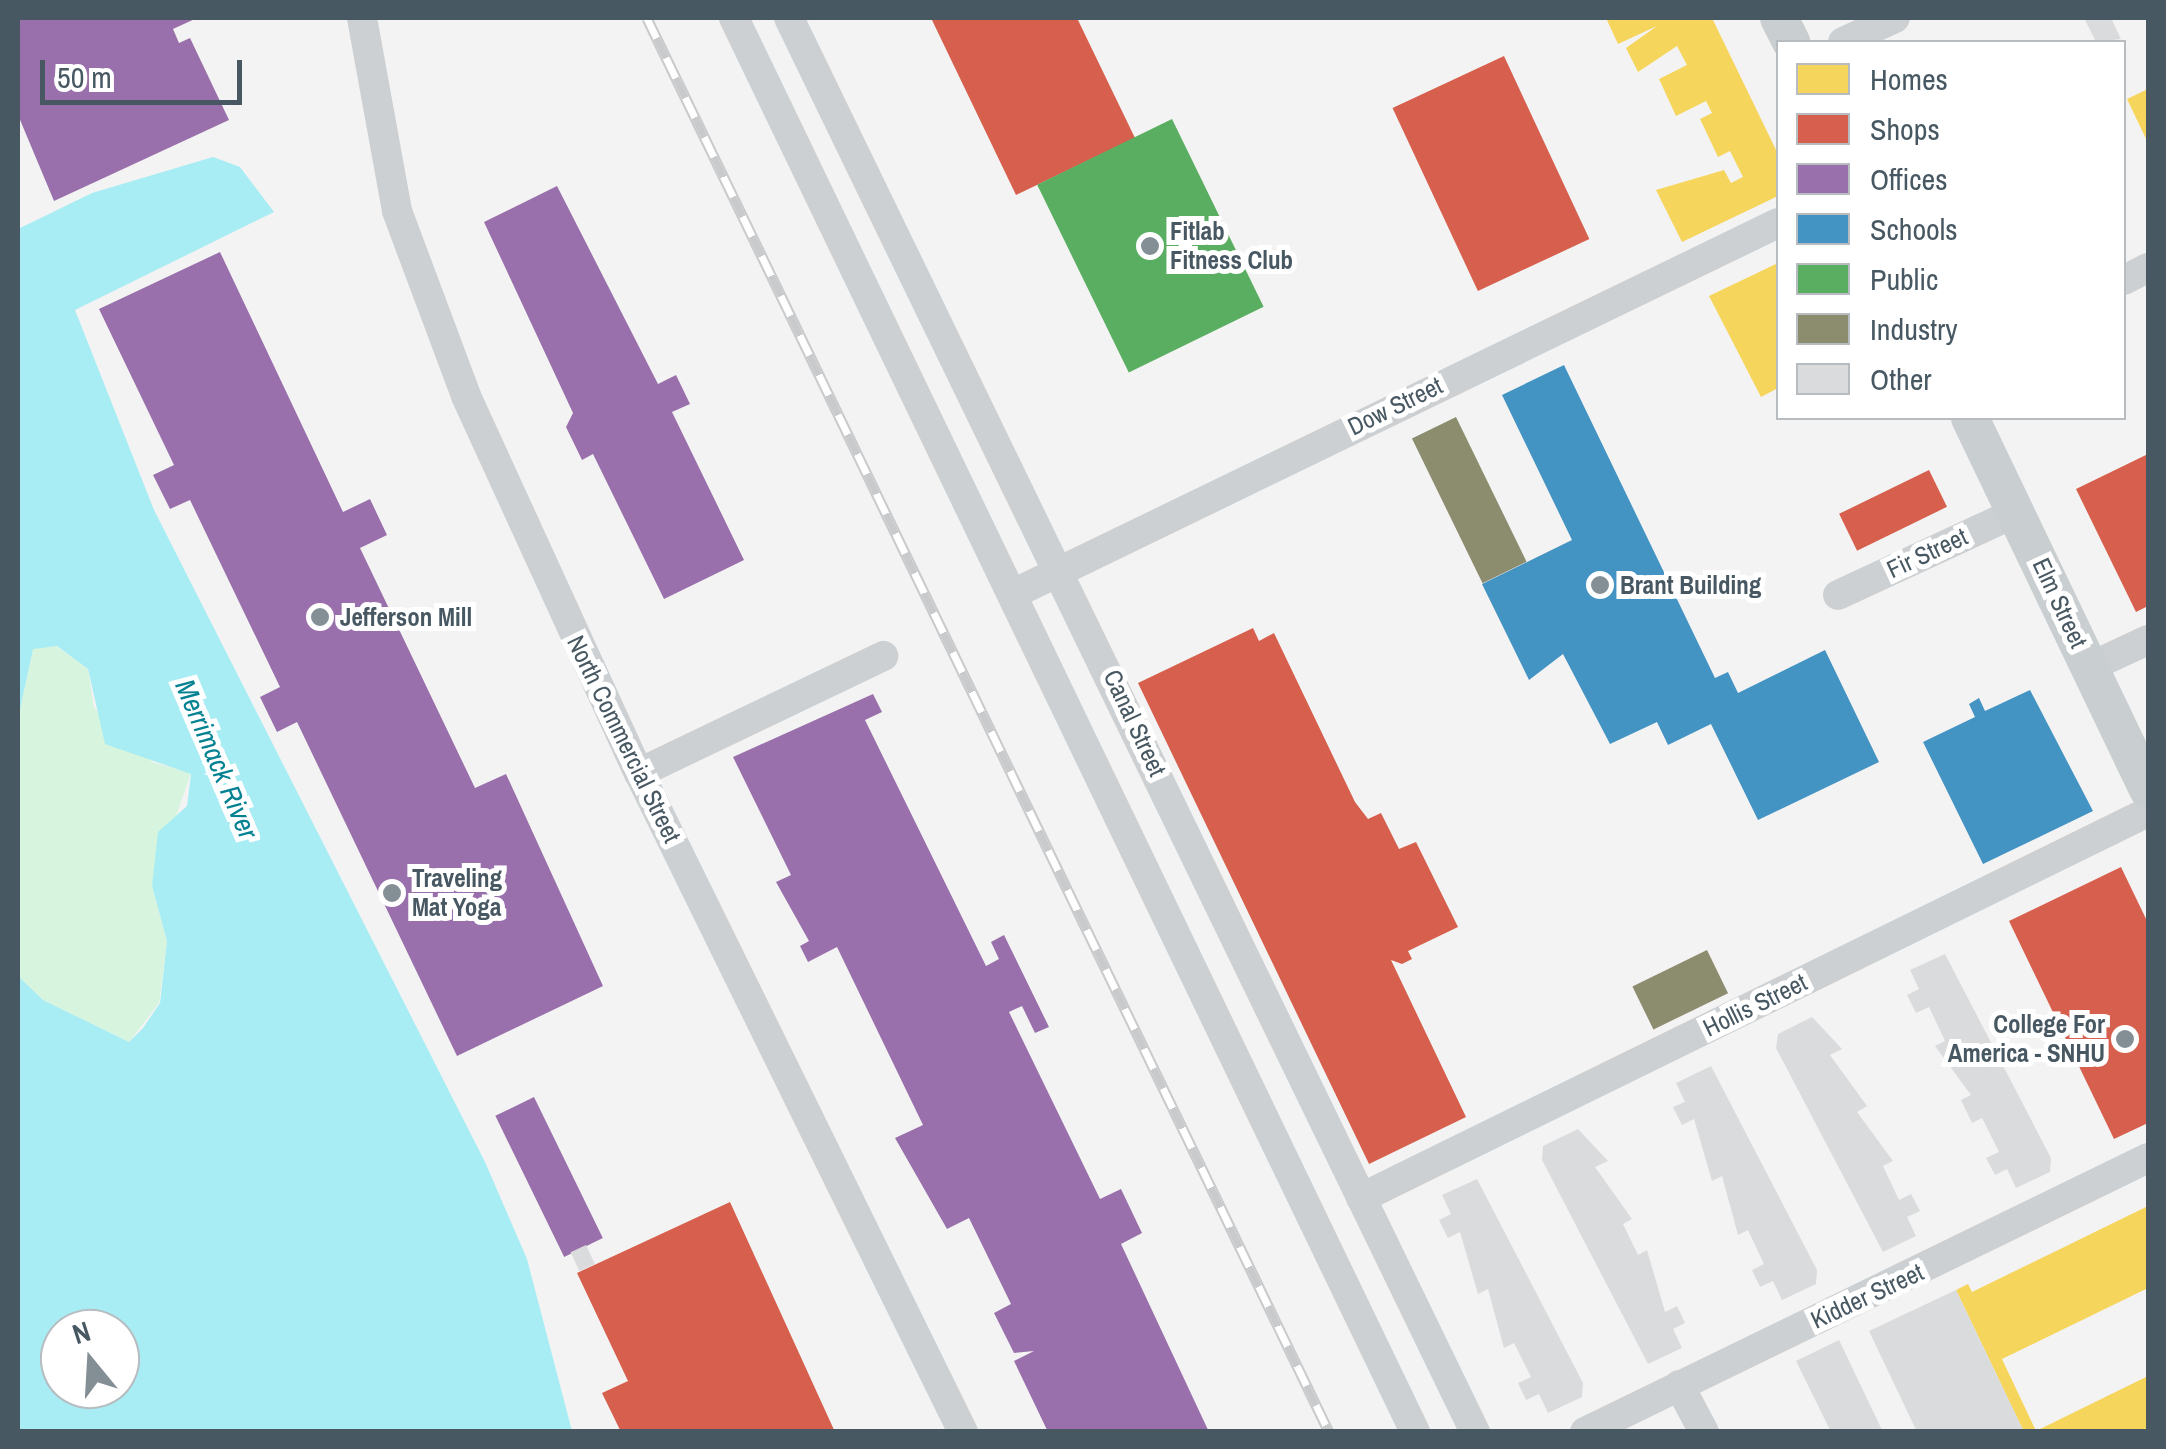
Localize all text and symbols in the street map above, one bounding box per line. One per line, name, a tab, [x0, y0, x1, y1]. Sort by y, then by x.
scale bar	[45, 40, 248, 102]
legend	[1776, 40, 2126, 420]
text: 50 m	[57, 57, 112, 97]
text: Homes	[1870, 59, 1948, 99]
text: Shops	[1870, 109, 1940, 149]
text: Offices	[1870, 159, 1948, 199]
text: Schools	[1870, 209, 1958, 249]
place label: Fitlab Fitness Club	[1170, 217, 1293, 276]
marker: Fitlab Fitness Club	[1139, 235, 1161, 257]
text: Public	[1870, 259, 1938, 299]
text: Industry	[1870, 309, 1958, 349]
text: Other	[1870, 359, 1932, 399]
street label: Dow Street	[1343, 370, 1447, 442]
street label: Fir Street	[1882, 521, 1972, 585]
street label: Elm Street	[2026, 553, 2094, 653]
place label: Brant Building	[1620, 570, 1761, 600]
marker: Brant Building	[1589, 574, 1611, 596]
place label: Jefferson Mill	[340, 602, 472, 632]
marker: Jefferson Mill	[309, 606, 331, 628]
street label: North Commercial Street	[561, 631, 687, 847]
street label: Canal Street	[1097, 665, 1173, 781]
water label: Merrimack River	[168, 674, 266, 844]
place label: Traveling Mat Yoga	[412, 864, 502, 923]
marker: Traveling Mat Yoga	[381, 882, 403, 904]
street label: Hollis Street	[1698, 967, 1812, 1043]
place label: College For America - SNHU	[1948, 1010, 2105, 1069]
marker: College For America - SNHU	[2114, 1028, 2136, 1050]
street label: Kidder Street	[1806, 1257, 1928, 1335]
north arrow	[40, 1309, 140, 1409]
text: N	[68, 1312, 95, 1353]

